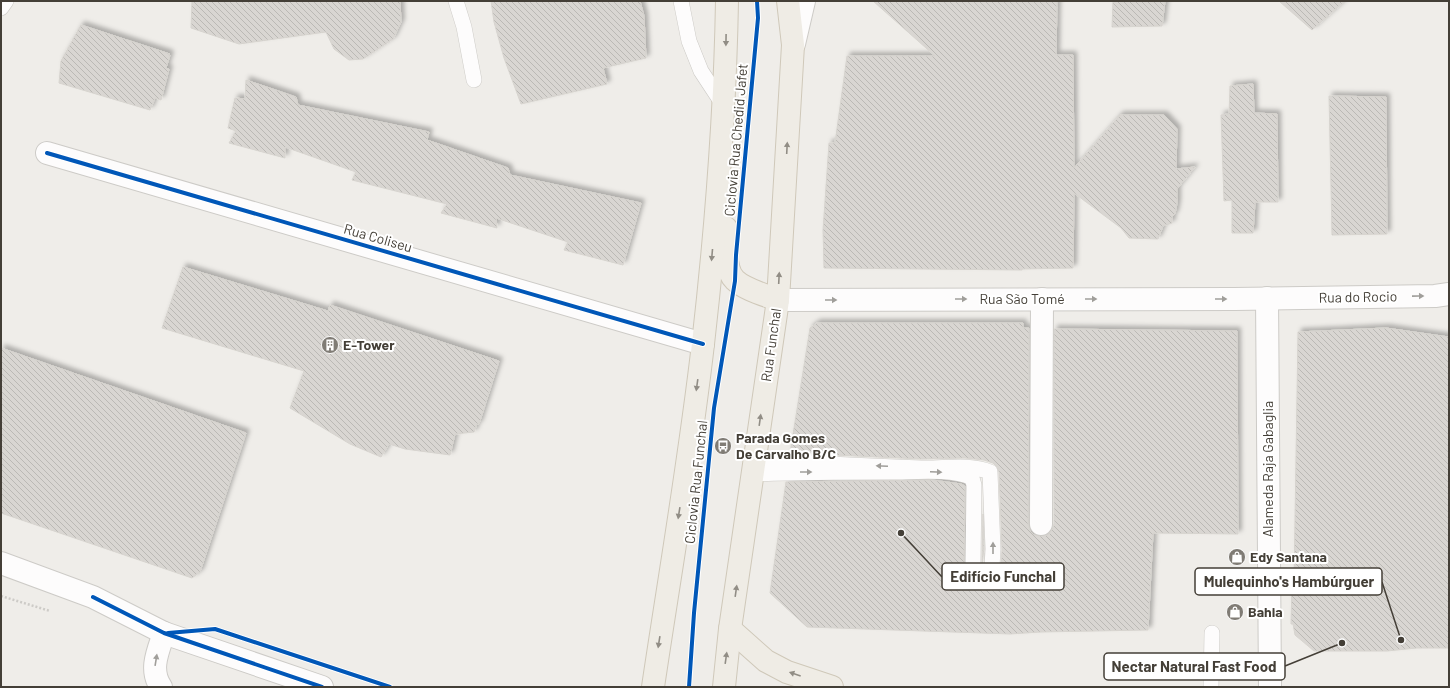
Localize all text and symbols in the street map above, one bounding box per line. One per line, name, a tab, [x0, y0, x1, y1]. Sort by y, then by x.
one-way arrow	[723, 34, 729, 47]
street label: Ciclovia Rua Chedid Jafet	[720, 63, 751, 217]
one-way arrow	[784, 141, 790, 154]
street label: Rua Coliseu	[342, 220, 414, 255]
one-way arrow	[708, 249, 715, 261]
one-way arrow	[776, 272, 783, 284]
street label: Rua do Rocio	[1318, 287, 1398, 306]
street label: Rua São Tomé	[979, 290, 1065, 307]
one-way arrow	[1412, 293, 1425, 299]
one-way arrow	[955, 296, 968, 302]
one-way arrow	[1085, 296, 1098, 302]
one-way arrow	[1215, 296, 1228, 302]
one-way arrow	[825, 297, 838, 303]
street label: Rua Funchal	[757, 307, 784, 383]
building icon: E-Tower	[320, 335, 340, 355]
place label: E-Tower	[343, 336, 395, 353]
one-way arrow	[694, 379, 700, 391]
street label: Alameda Raja Gabaglia	[1259, 401, 1276, 537]
one-way arrow	[757, 414, 763, 426]
street label: Ciclovia Rua Funchal	[681, 419, 710, 545]
place label: Parada Gomes De Carvalho B/C	[736, 429, 836, 462]
bus stop icon: Parada Gomes De Carvalho B/C	[713, 436, 733, 456]
one-way arrow	[876, 463, 888, 470]
one-way arrow	[800, 469, 813, 475]
one-way arrow	[930, 469, 942, 476]
one-way arrow	[676, 507, 682, 519]
one-way arrow	[990, 541, 996, 554]
shop icon: Edy Santana	[1227, 547, 1247, 567]
place label: Edy Santana	[1250, 548, 1327, 565]
callout: Edifício Funchal	[942, 563, 1064, 590]
text: Edifício Funchal	[950, 567, 1056, 585]
callout: Mulequinho's Hambúrguer	[1195, 568, 1382, 595]
text: Mulequinho's Hambúrguer	[1204, 572, 1375, 590]
one-way arrow	[733, 585, 739, 597]
shop icon: Bahia	[1225, 602, 1245, 622]
place label: Bahia	[1248, 603, 1283, 620]
one-way arrow	[656, 636, 662, 648]
one-way arrow	[723, 652, 729, 664]
callout: Nectar Natural Fast Food	[1104, 653, 1285, 680]
one-way arrow	[153, 654, 159, 666]
text: Nectar Natural Fast Food	[1112, 657, 1276, 675]
one-way arrow	[788, 671, 800, 677]

